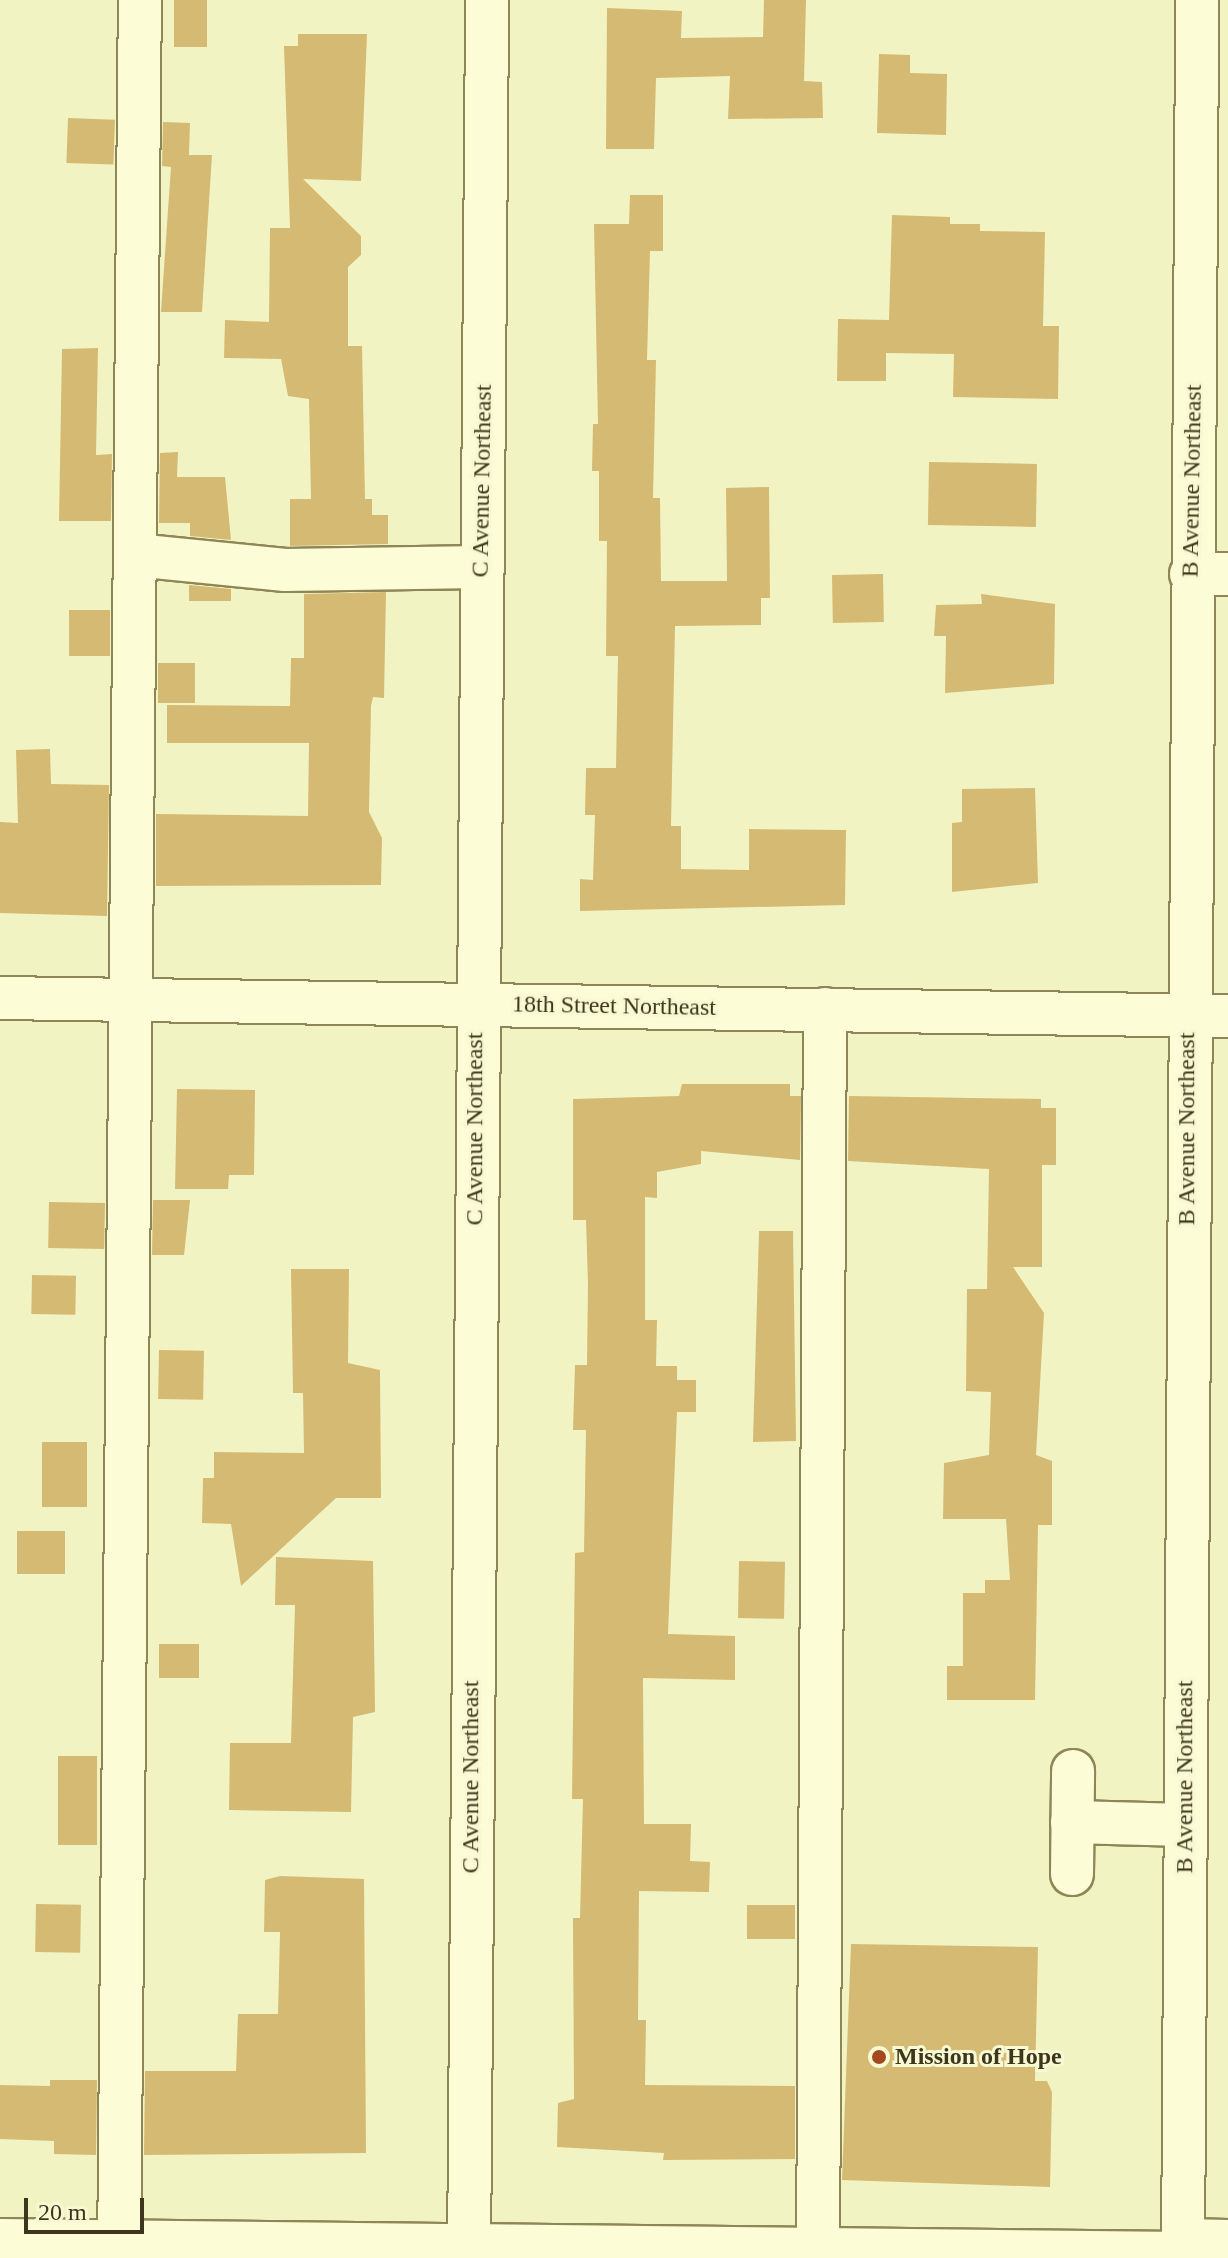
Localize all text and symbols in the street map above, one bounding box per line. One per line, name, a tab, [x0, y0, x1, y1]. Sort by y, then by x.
street label: C Avenue Northeast	[466, 384, 498, 578]
street label: B Avenue Northeast	[1176, 384, 1208, 578]
street label: 18th Street Northeast	[512, 990, 716, 1022]
street label: C Avenue Northeast	[461, 1032, 489, 1226]
street label: B Avenue Northeast	[1173, 1032, 1201, 1226]
street label: C Avenue Northeast	[457, 1680, 485, 1874]
street label: B Avenue Northeast	[1171, 1680, 1199, 1874]
place label: Mission of Hope	[895, 2043, 1062, 2071]
marker: Mission of Hope	[870, 2048, 888, 2066]
scale bar	[28, 2182, 148, 2232]
text: 20 m	[38, 2199, 87, 2225]

